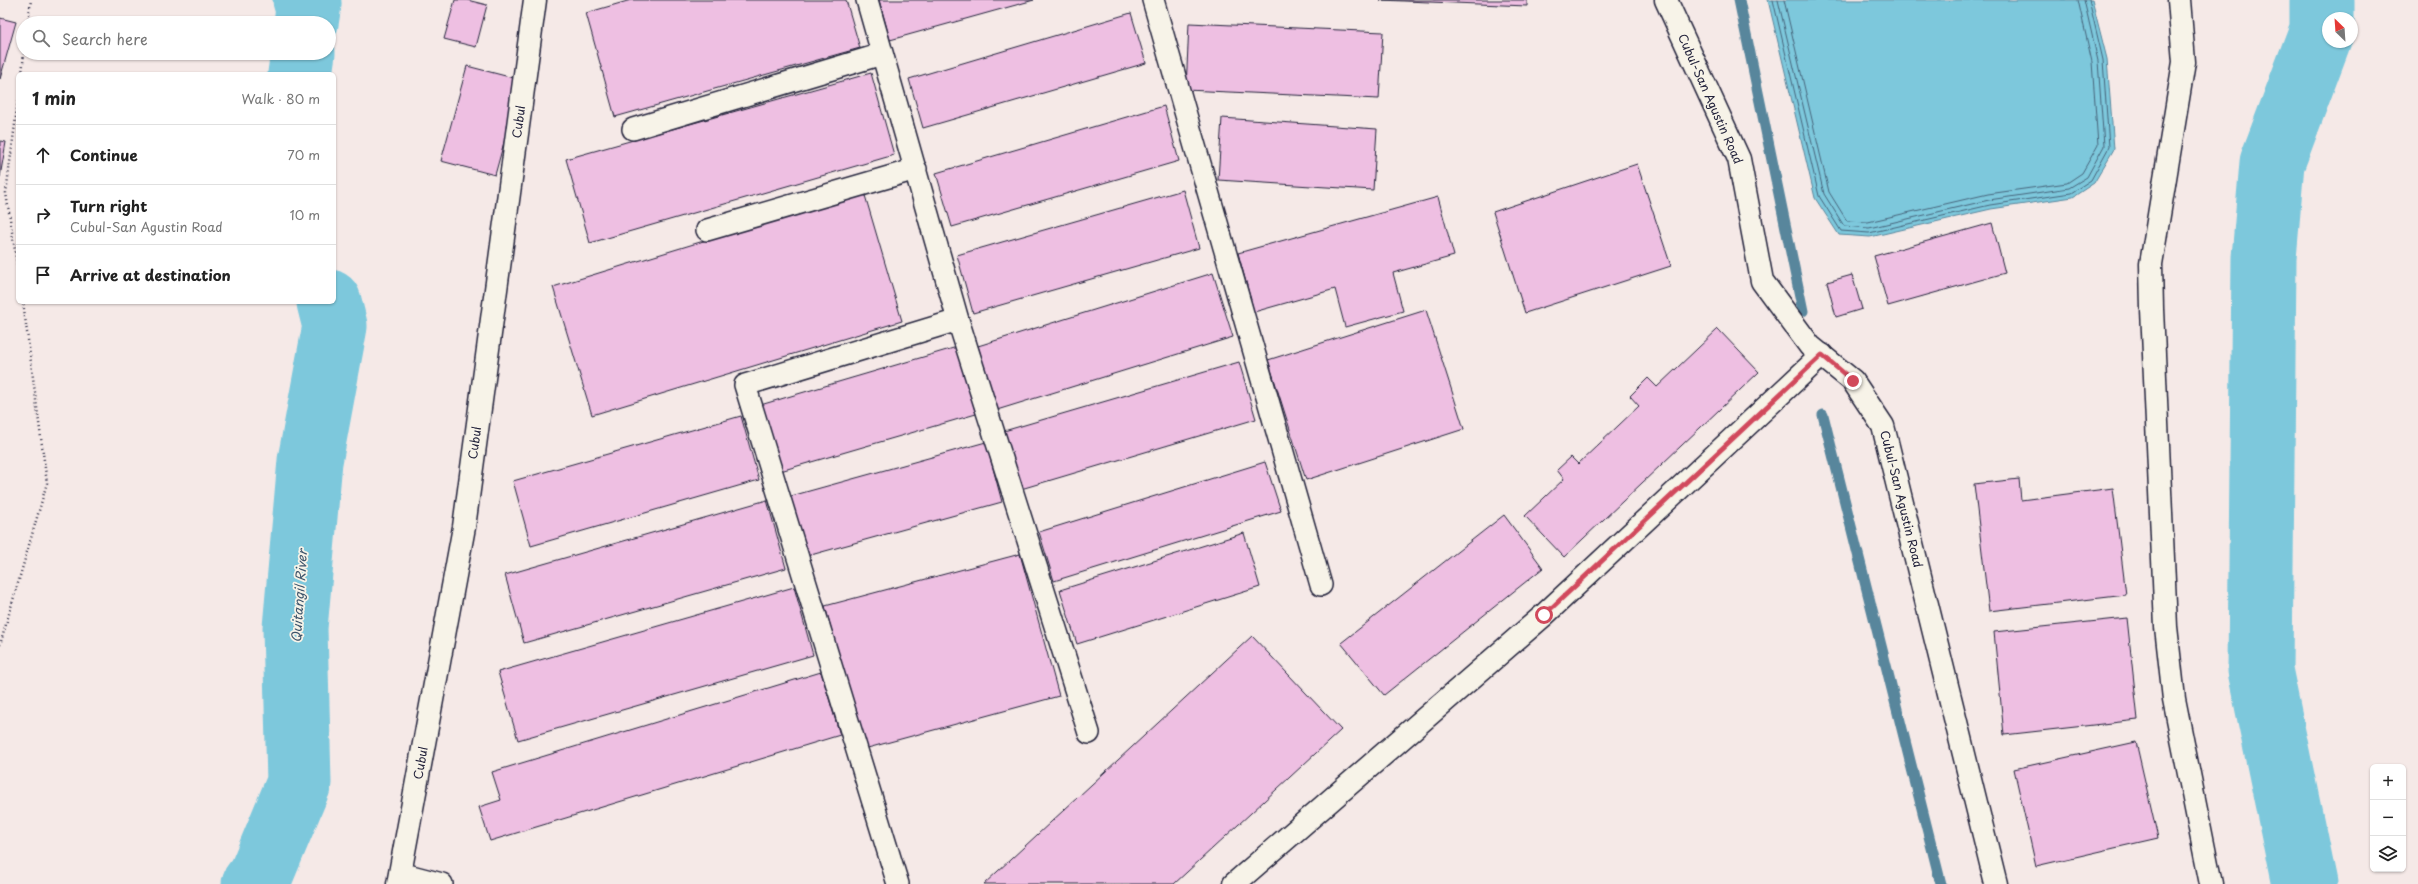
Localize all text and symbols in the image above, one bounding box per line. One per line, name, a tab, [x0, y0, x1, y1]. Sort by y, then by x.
north arrow	[2322, 12, 2358, 48]
search box	[16, 16, 336, 60]
icon: search	[30, 27, 52, 49]
text: Search here	[62, 27, 148, 50]
street label: Cubul-San Agustin Road	[1674, 31, 1748, 167]
text: 1 min	[32, 85, 76, 111]
text: Walk · 80 m	[242, 89, 320, 108]
street label: Cubul	[507, 104, 529, 139]
text: Continue	[70, 143, 138, 166]
icon: ahead	[32, 144, 54, 166]
text: 70 m	[287, 145, 320, 164]
text: Turn right	[70, 194, 147, 217]
icon: right	[32, 204, 54, 226]
text: 10 m	[290, 205, 320, 224]
text: Cubul-San Agustin Road	[70, 217, 223, 236]
text: Arrive at destination	[70, 263, 231, 286]
icon: arrive	[32, 264, 54, 286]
route end	[1844, 372, 1862, 390]
street label: Cubul	[463, 425, 485, 460]
street label: Cubul-San Agustin Road	[1876, 428, 1928, 570]
water label: Quitangil River	[286, 547, 311, 643]
route start	[1535, 606, 1553, 624]
street label: Cubul	[408, 745, 432, 781]
map controls	[2370, 764, 2406, 872]
button: +	[2370, 764, 2406, 800]
button: −	[2370, 800, 2406, 836]
button: layers	[2370, 836, 2406, 872]

